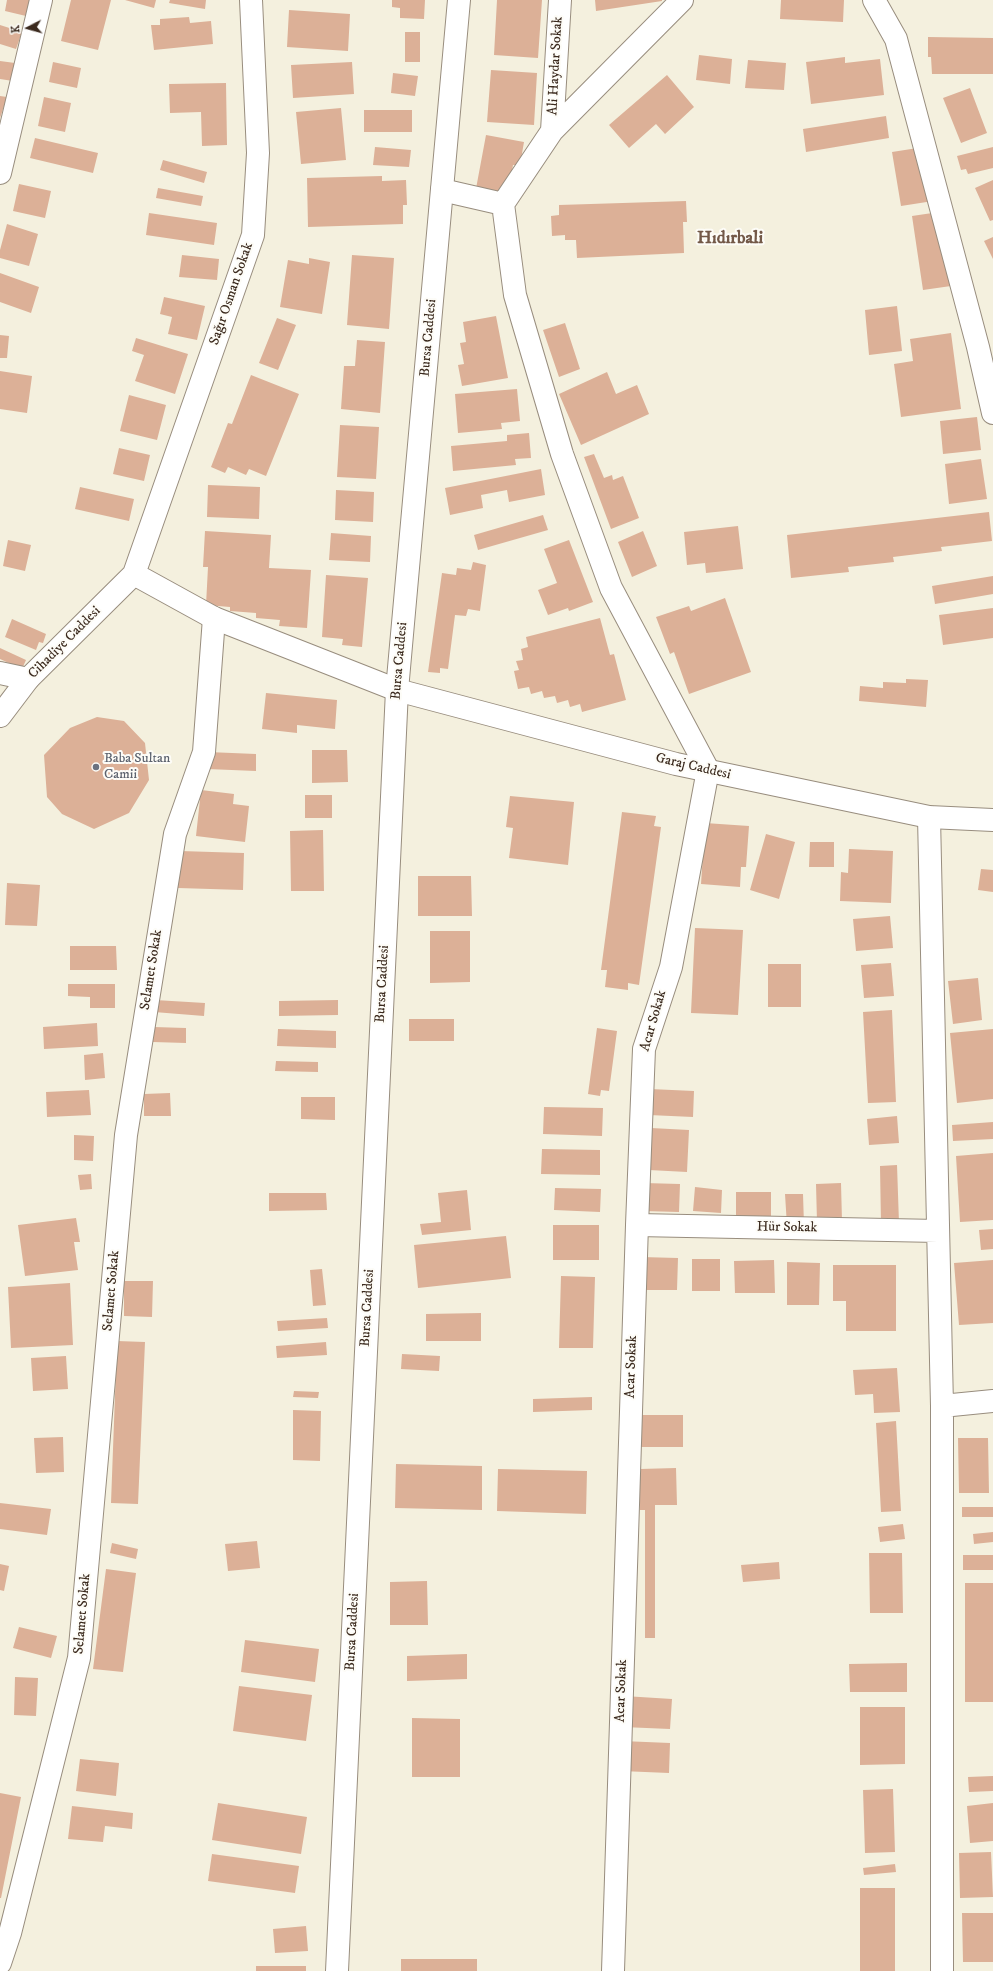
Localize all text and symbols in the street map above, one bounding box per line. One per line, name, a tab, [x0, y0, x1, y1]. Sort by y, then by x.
north arrow	[8, 8, 48, 48]
street label: Ali Haydar Sokak	[545, 16, 567, 116]
text: K	[9, 25, 23, 34]
district label: Hıdırbali	[697, 228, 763, 250]
street label: Sağır Osman Sokak	[207, 241, 257, 347]
street label: Bursa Caddesi	[417, 299, 441, 377]
street label: Cihadiye Caddesi	[25, 603, 105, 683]
street label: Bursa Caddesi	[388, 622, 412, 700]
street label: Garaj Caddesi	[654, 750, 732, 784]
place label: Baba Sultan Camii	[104, 751, 170, 784]
marker: Baba Sultan Camii	[91, 762, 101, 772]
street label: Selamet Sokak	[137, 929, 167, 1011]
street label: Bursa Caddesi	[373, 945, 393, 1023]
street label: Acar Sokak	[637, 988, 671, 1054]
street label: Hür Sokak	[757, 1219, 817, 1237]
street label: Selamet Sokak	[100, 1250, 124, 1332]
street label: Bursa Caddesi	[358, 1269, 378, 1347]
street label: Acar Sokak	[623, 1335, 641, 1399]
street label: Selamet Sokak	[71, 1573, 95, 1655]
street label: Bursa Caddesi	[343, 1593, 363, 1671]
street label: Acar Sokak	[613, 1659, 631, 1723]

